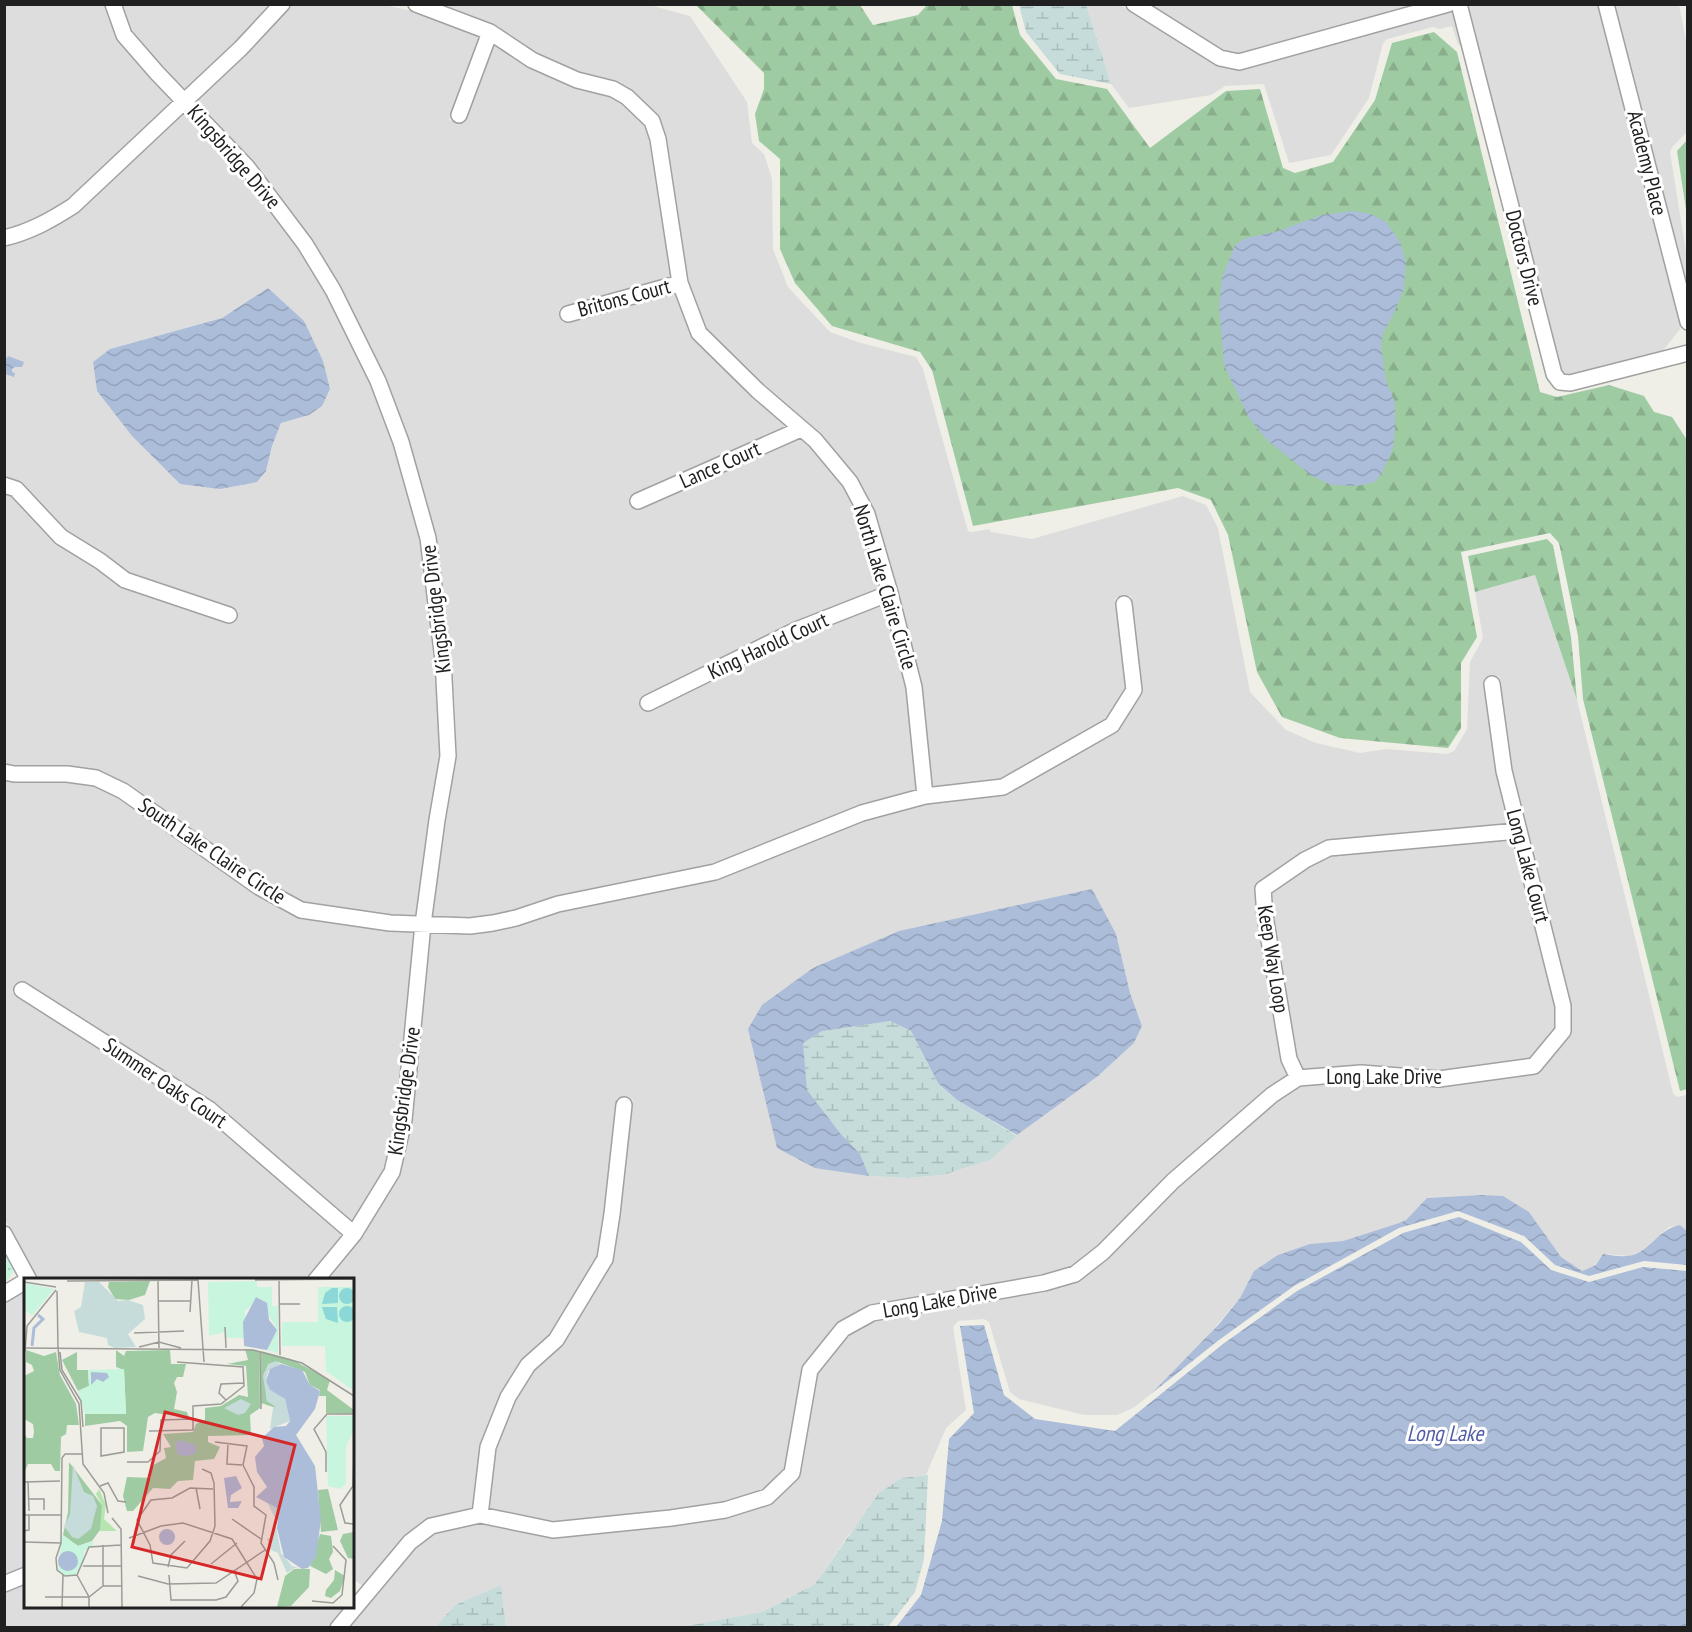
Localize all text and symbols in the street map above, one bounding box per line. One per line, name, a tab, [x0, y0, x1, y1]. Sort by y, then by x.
street label: Kingsbridge Drive	[182, 99, 287, 214]
street label: Academy Place	[1621, 108, 1674, 218]
street label: Doctors Drive	[1500, 207, 1549, 309]
street label: Britons Court	[575, 272, 673, 323]
street label: Lance Court	[675, 435, 765, 494]
street label: North Lake Claire Circle	[848, 501, 923, 673]
street label: Kingsbridge Drive	[414, 543, 457, 675]
street label: King Harold Court	[703, 606, 833, 685]
street label: South Lake Claire Circle	[133, 791, 291, 910]
street label: Long Lake Court	[1500, 806, 1557, 926]
street label: Keep Way Loop	[1252, 903, 1295, 1015]
street label: Kingsbridge Drive	[381, 1025, 426, 1157]
street label: Summer Oaks Court	[98, 1031, 232, 1134]
street label: Long Lake Drive	[1326, 1063, 1442, 1090]
street label: Long Lake Drive	[881, 1277, 999, 1324]
inset map	[24, 1278, 354, 1608]
water label: Long Lake	[1407, 1419, 1485, 1447]

